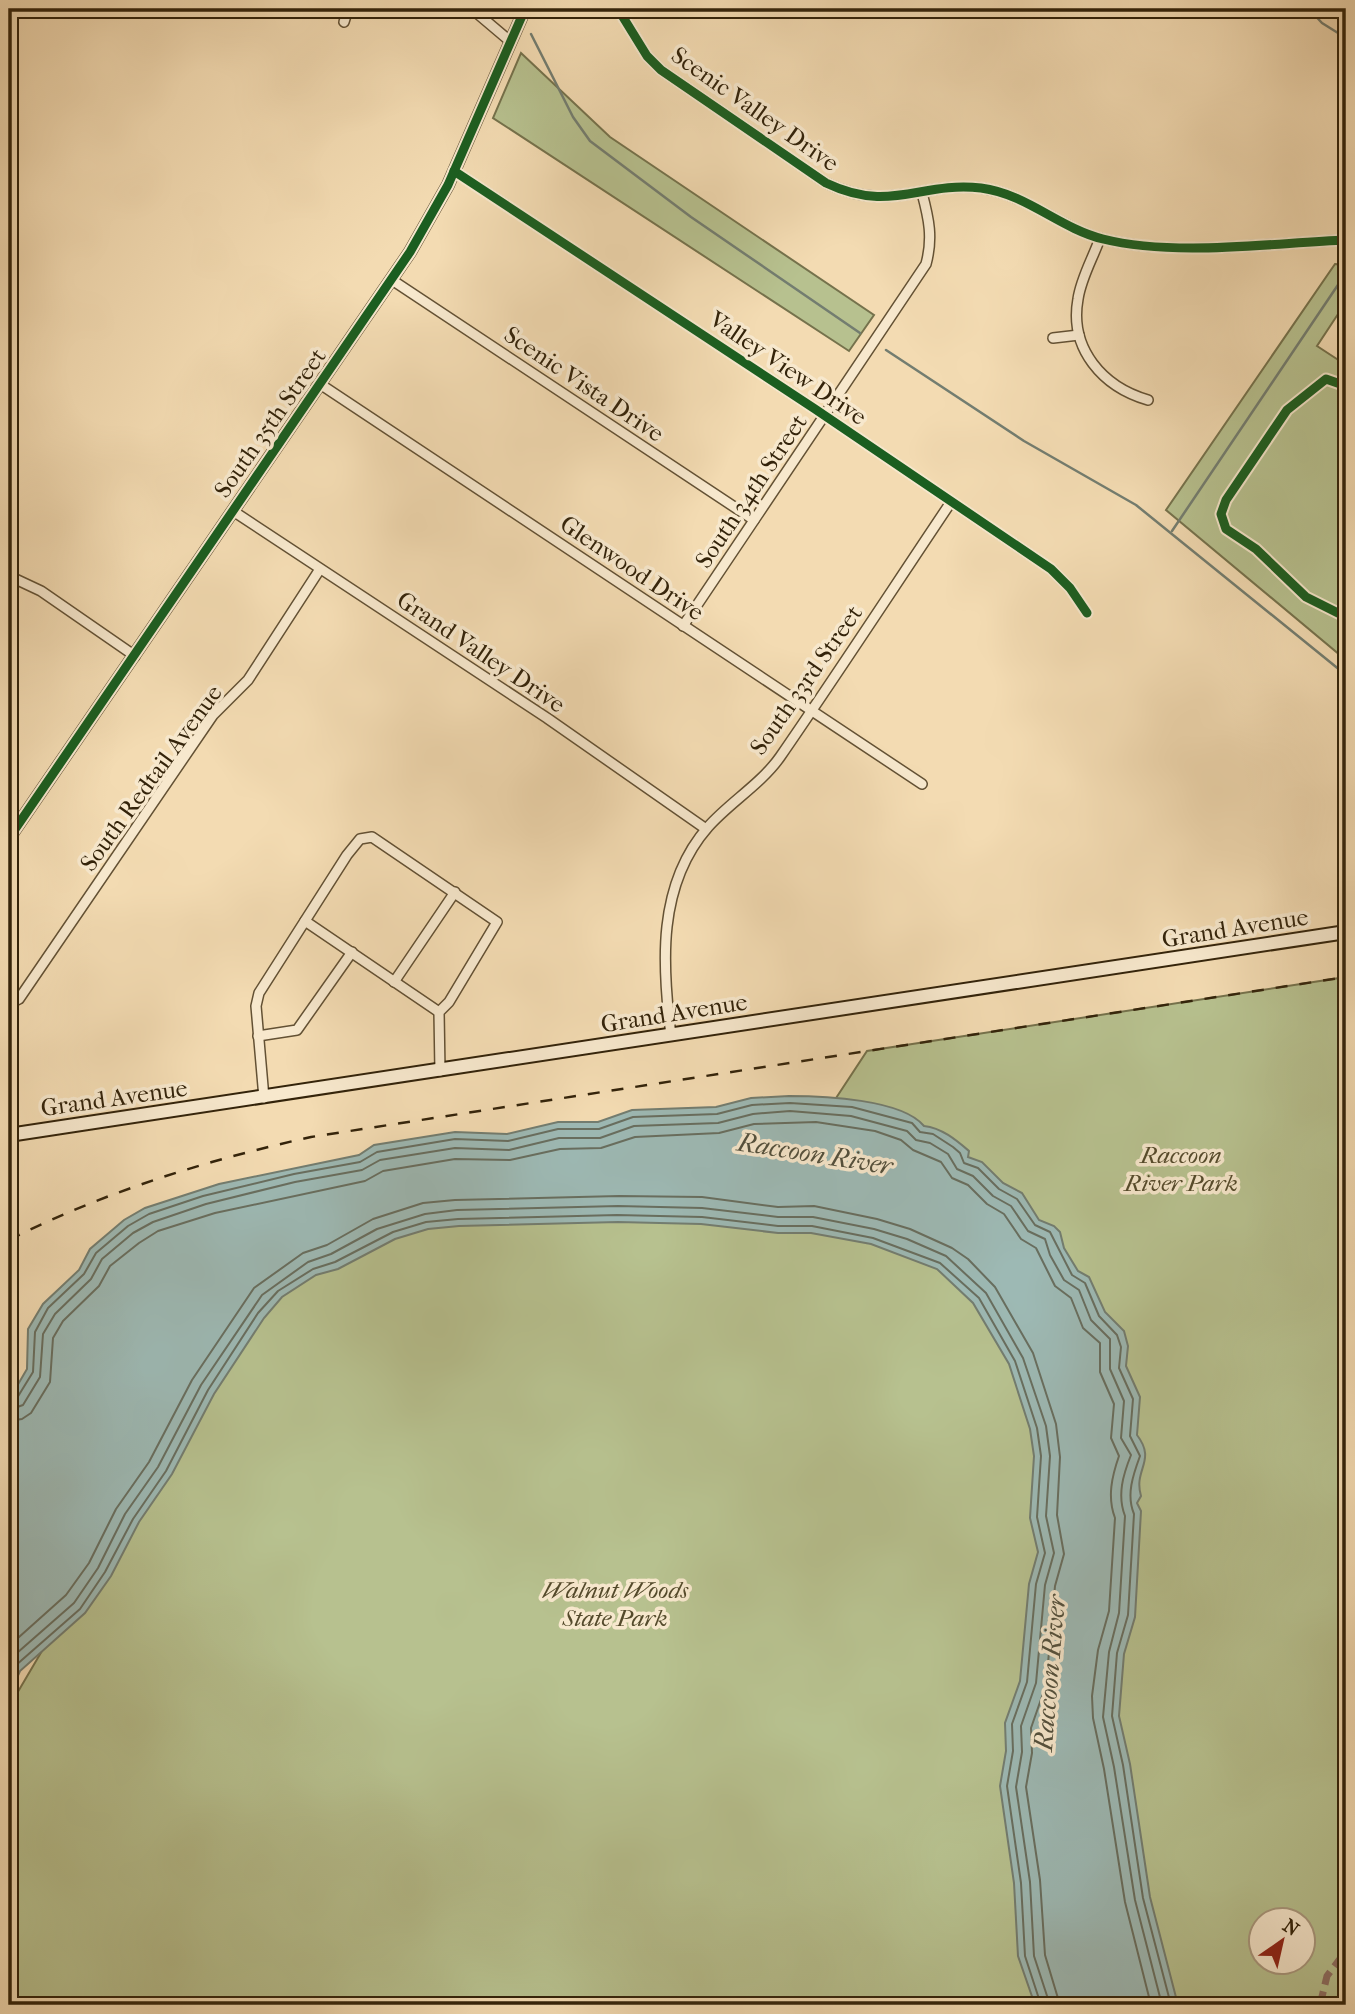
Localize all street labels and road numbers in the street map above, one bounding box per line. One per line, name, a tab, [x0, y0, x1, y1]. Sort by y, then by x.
street label: Scenic Valley Drive	[666, 41, 844, 177]
street label: Valley View Drive	[703, 305, 872, 431]
street label: Scenic Vista Drive	[499, 320, 669, 448]
street label: South 35th Street	[208, 343, 332, 503]
street label: South 34th Street	[689, 408, 813, 573]
street label: Glenwood Drive	[555, 510, 709, 626]
street label: Grand Valley Drive	[392, 585, 570, 719]
street label: South 33rd Street	[744, 599, 868, 760]
street label: South Redtail Avenue	[74, 679, 228, 876]
street label: Grand Avenue	[1160, 903, 1310, 953]
street label: Grand Avenue	[599, 988, 749, 1038]
street label: Grand Avenue	[39, 1074, 189, 1122]

